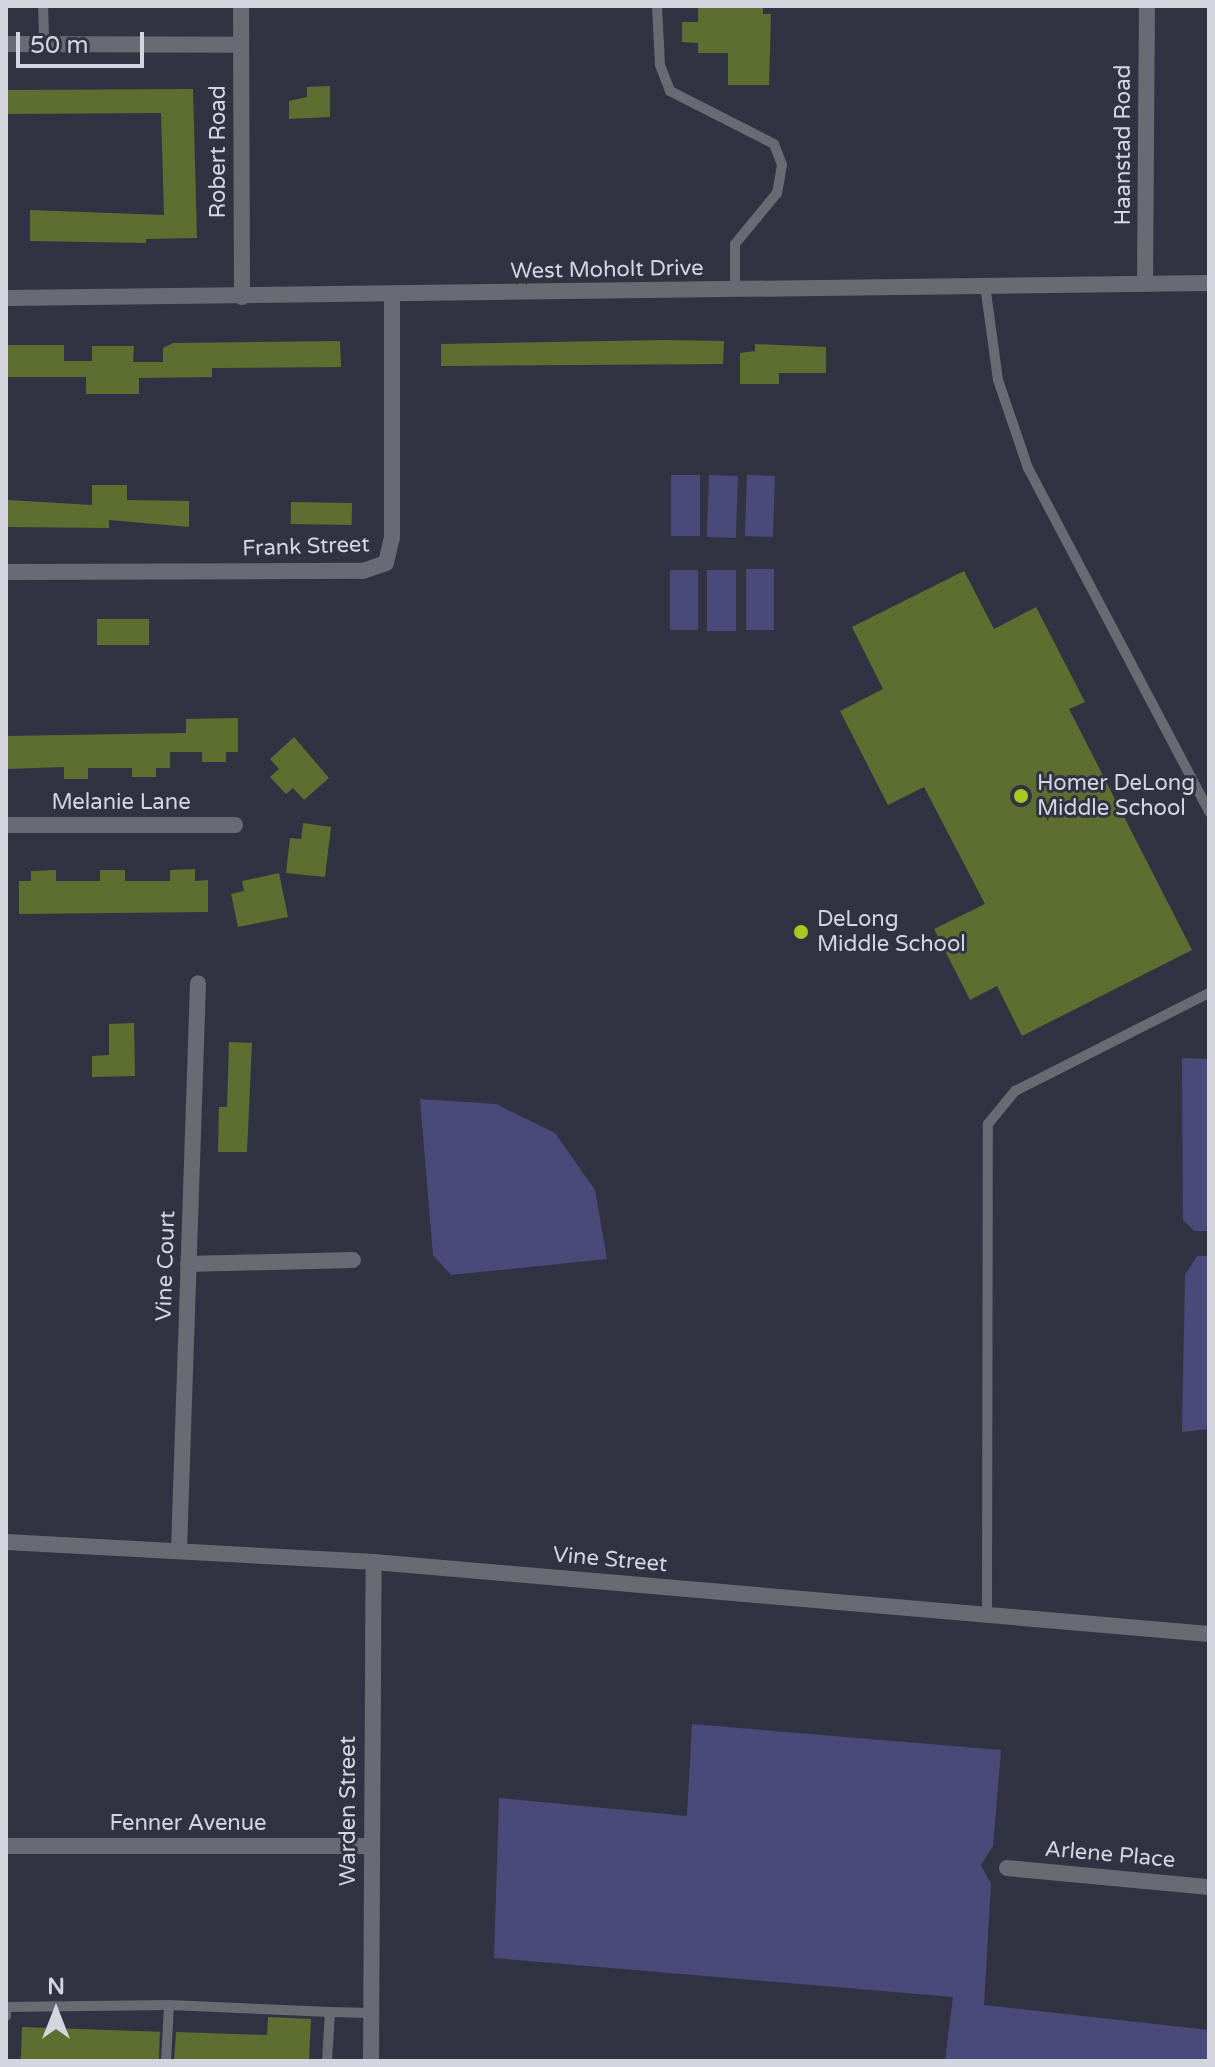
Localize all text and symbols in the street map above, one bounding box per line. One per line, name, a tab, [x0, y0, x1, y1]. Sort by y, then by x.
scale bar	[20, 16, 148, 66]
text: 50 m	[30, 31, 88, 60]
street label: Haanstad Road	[1111, 65, 1137, 225]
street label: Robert Road	[206, 85, 232, 219]
street label: West Moholt Drive	[510, 255, 704, 285]
street label: Frank Street	[242, 532, 370, 562]
place label: Homer DeLong Middle School	[1037, 770, 1195, 822]
marker: Homer DeLong Middle School	[1012, 787, 1030, 805]
street label: Melanie Lane	[51, 790, 191, 816]
place label: DeLong Middle School	[817, 906, 966, 958]
marker: DeLong Middle School	[792, 923, 810, 941]
street label: Vine Court	[151, 1210, 181, 1322]
street label: Vine Street	[552, 1542, 668, 1578]
street label: Warden Street	[336, 1736, 362, 1886]
street label: Fenner Avenue	[109, 1811, 267, 1837]
street label: Arlene Place	[1044, 1836, 1176, 1874]
north arrow	[16, 1971, 96, 2051]
text: N	[47, 1974, 65, 2000]

